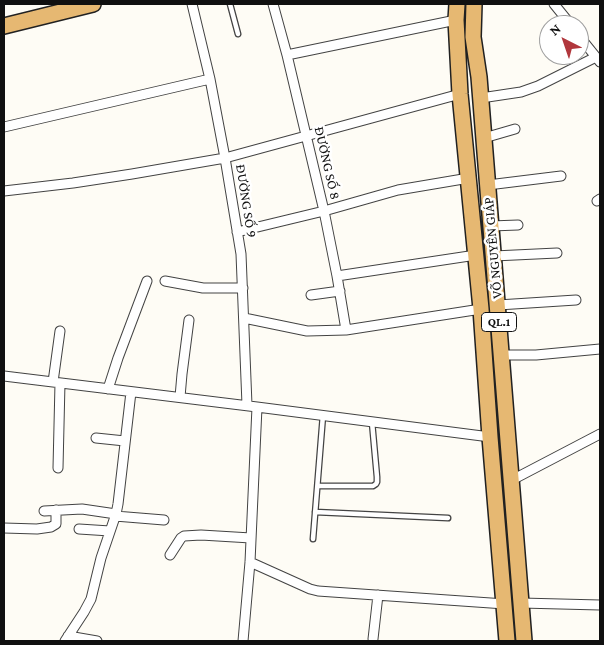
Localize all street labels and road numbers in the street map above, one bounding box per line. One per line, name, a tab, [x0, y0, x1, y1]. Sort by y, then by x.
street label: ĐƯỜNG SỐ 8	[310, 125, 344, 201]
street label: ĐƯỜNG SỐ 9	[232, 163, 260, 239]
street label: VÕ NGUYÊN GIÁP	[480, 197, 506, 299]
road number: QL.1	[482, 313, 516, 332]

